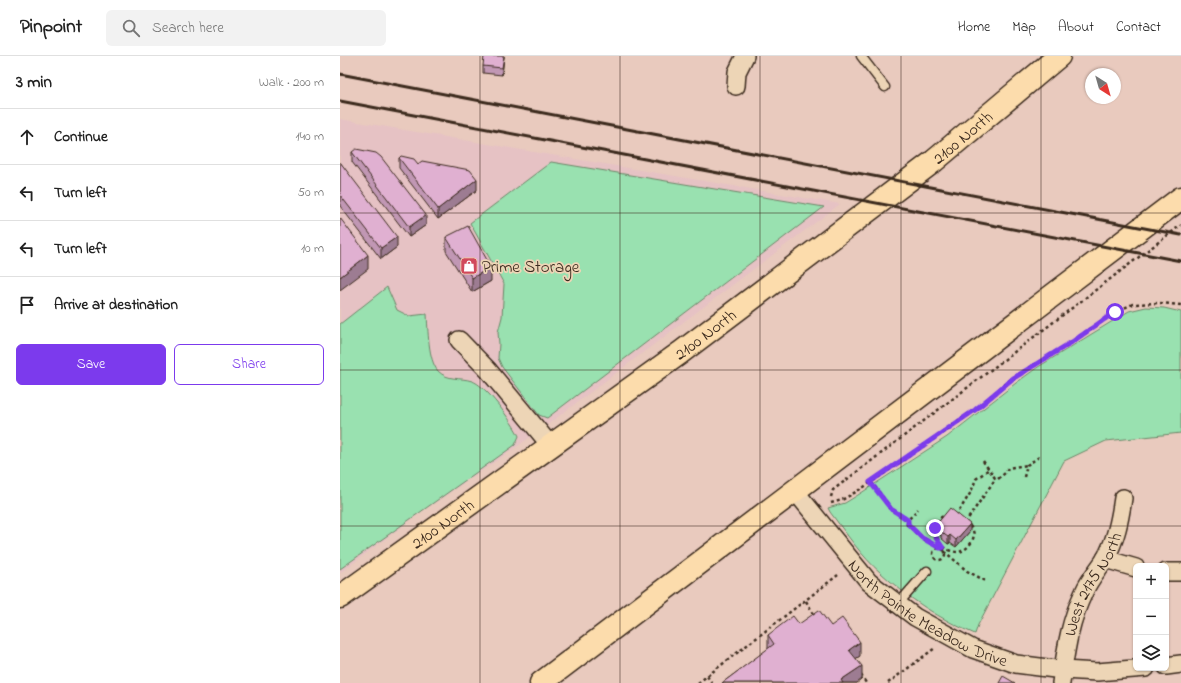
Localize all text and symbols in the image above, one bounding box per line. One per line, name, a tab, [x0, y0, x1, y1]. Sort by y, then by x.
search box	[106, 10, 386, 46]
text: Pinpoint	[20, 14, 82, 41]
icon: search	[120, 17, 142, 39]
text: Search here	[152, 17, 224, 39]
text: Home	[958, 17, 990, 38]
text: Map	[1012, 17, 1036, 38]
text: About	[1058, 17, 1094, 38]
text: Contact	[1116, 17, 1161, 38]
north arrow	[1085, 68, 1121, 104]
text: 3 min	[16, 70, 52, 95]
text: Walk · 200 m	[259, 73, 324, 92]
street label: 2100 North	[928, 105, 999, 171]
icon: ahead	[16, 126, 38, 148]
text: Continue	[54, 126, 108, 148]
text: 140 m	[296, 127, 324, 146]
icon: left	[16, 182, 38, 204]
text: Turn left	[54, 182, 107, 204]
text: 50 m	[298, 183, 324, 202]
icon: left	[16, 238, 38, 260]
text: Turn left	[54, 238, 107, 260]
text: 10 m	[301, 239, 324, 258]
place label: Prime Storage	[482, 255, 580, 282]
shop icon: Prime Storage	[459, 256, 479, 276]
icon: arrive	[16, 294, 38, 316]
text: Arrive at destination	[54, 294, 178, 316]
street label: 2100 North	[670, 303, 742, 367]
route start	[1106, 303, 1124, 321]
button: Save	[16, 344, 166, 385]
button: Share	[174, 344, 324, 385]
street label: 2100 North	[407, 494, 480, 556]
route end	[926, 519, 944, 537]
street label: West 2175 North	[1058, 529, 1129, 639]
street label: North Pointe Meadow Drive	[841, 554, 1011, 674]
map controls	[1133, 563, 1169, 671]
button: +	[1133, 563, 1169, 599]
button: −	[1133, 599, 1169, 635]
button: layers	[1133, 635, 1169, 671]

